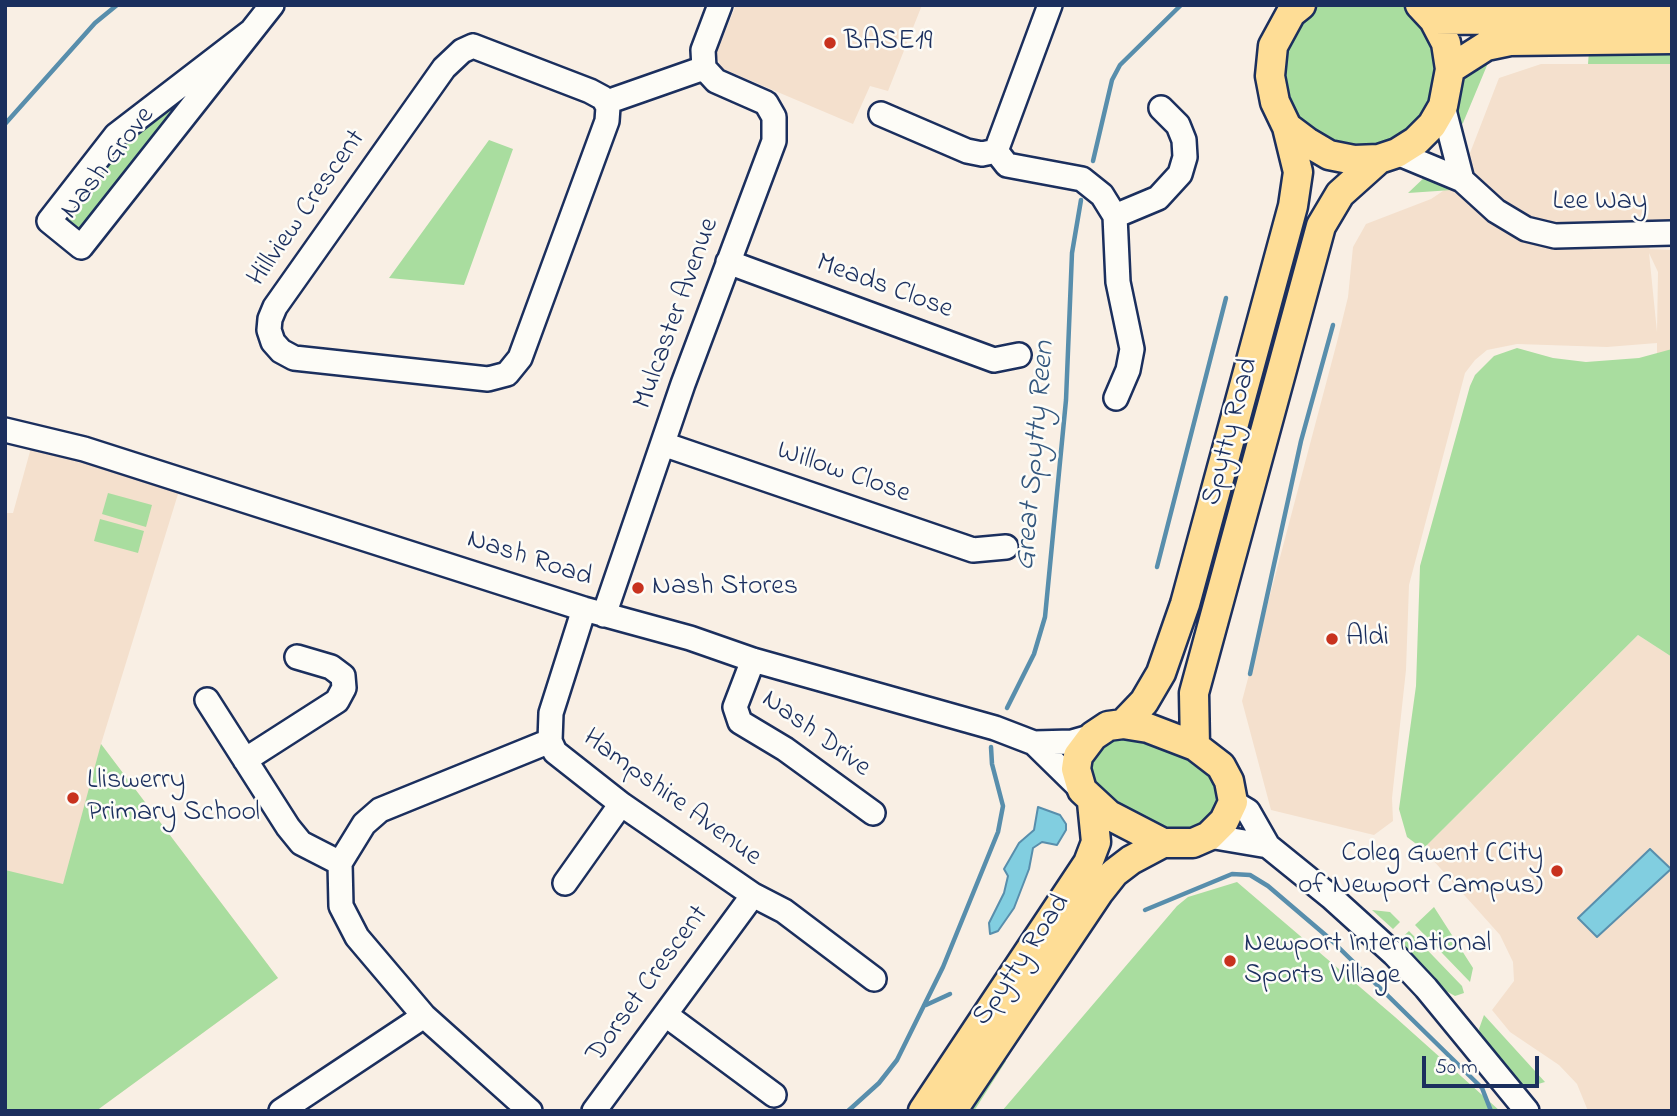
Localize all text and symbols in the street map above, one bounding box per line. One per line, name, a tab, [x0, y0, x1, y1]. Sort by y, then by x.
place label: BASE19	[844, 26, 932, 60]
marker: BASE19	[822, 35, 838, 51]
street label: Nash Grove	[55, 101, 163, 227]
street label: Hillview Crescent	[242, 124, 374, 294]
street label: Lee Way	[1553, 186, 1647, 220]
street label: Mulcaster Avenue	[628, 214, 728, 414]
street label: Meads Close	[811, 248, 957, 328]
water label: Great Spytty Reen	[1009, 340, 1065, 572]
street label: Spytty Road	[1196, 355, 1268, 509]
street label: Willow Close	[772, 436, 914, 512]
street label: Nash Road	[462, 524, 596, 596]
place label: Nash Stores	[652, 571, 798, 605]
marker: Nash Stores	[630, 580, 646, 596]
place label: Aldi	[1346, 622, 1389, 656]
marker: Aldi	[1324, 631, 1340, 647]
street label: Nash Drive	[754, 684, 876, 786]
street label: Hampshire Avenue	[575, 723, 767, 875]
place label: Lliswerry Primary School	[87, 765, 260, 831]
marker: Lliswerry Primary School	[65, 790, 81, 806]
place label: Coleg Gwent (City of Newport Campus)	[1298, 838, 1543, 904]
marker: Coleg Gwent (City of Newport Campus)	[1549, 863, 1565, 879]
street label: Spytty Road	[967, 889, 1079, 1033]
street label: Dorset Crescent	[581, 900, 717, 1070]
place label: Newport International Sports Village	[1244, 928, 1491, 994]
marker: Newport International Sports Village	[1222, 953, 1238, 969]
scale bar	[1425, 1042, 1542, 1086]
text: 50 m	[1435, 1053, 1478, 1083]

